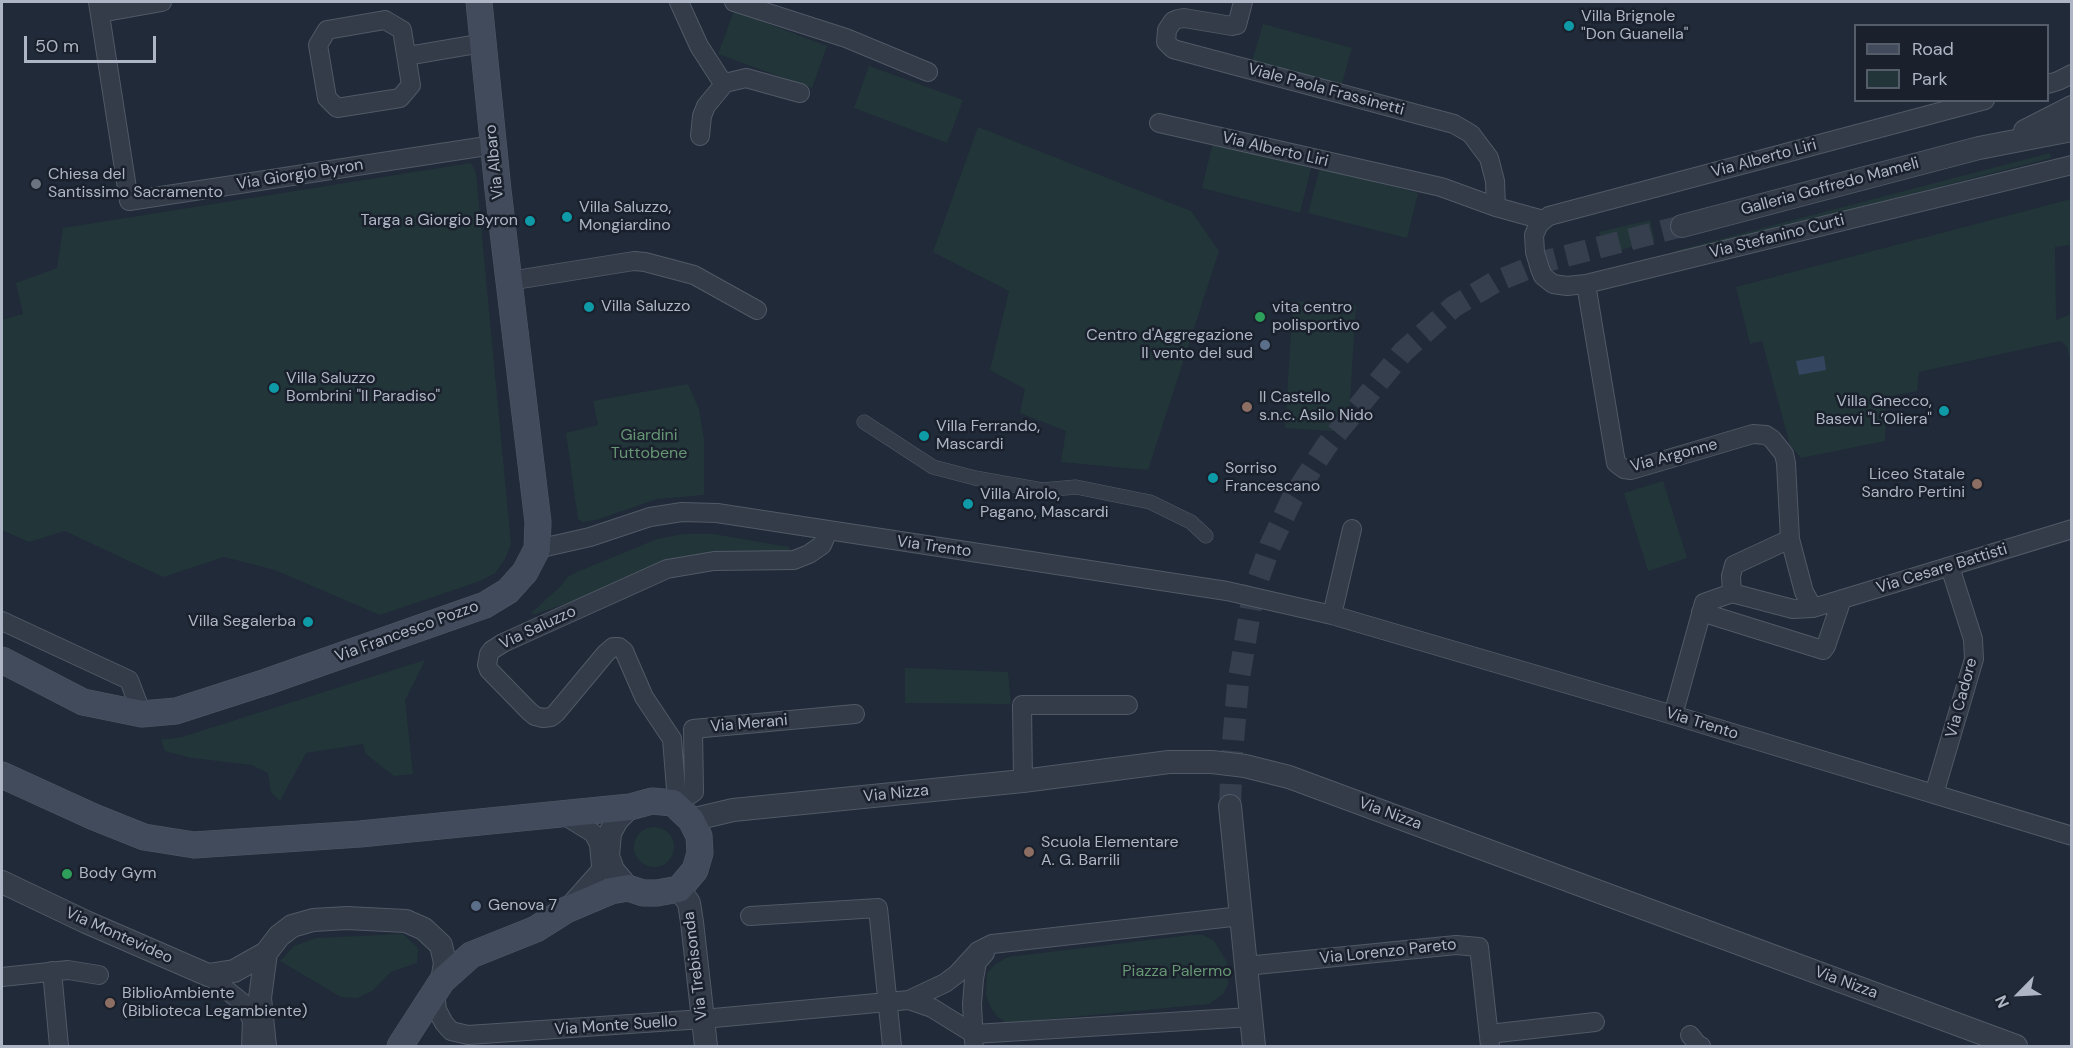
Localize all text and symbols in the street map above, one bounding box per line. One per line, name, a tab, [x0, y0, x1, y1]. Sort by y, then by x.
place label: Villa Brignole "Don Guanella"	[1581, 7, 1688, 45]
marker: Villa Brignole "Don Guanella"	[1562, 19, 1576, 33]
scale bar	[27, 24, 159, 62]
legend	[1854, 24, 2049, 102]
text: 50 m	[35, 34, 79, 58]
text: Road	[1912, 37, 1954, 61]
street label: Viale Paola Frassinetti	[1246, 60, 1406, 120]
text: Park	[1912, 67, 1948, 91]
street label: Via Albaro	[482, 123, 508, 201]
street label: Via Alberto Liri	[1220, 128, 1330, 172]
street label: Via Alberto Liri	[1709, 136, 1819, 182]
street label: Galleria Goffredo Mameli	[1739, 154, 1921, 220]
street label: Via Giorgio Byron	[235, 156, 365, 194]
place label: Chiesa del Santissimo Sacramento	[48, 165, 223, 203]
marker: Chiesa del Santissimo Sacramento	[29, 177, 43, 191]
place label: Villa Saluzzo, Mongiardino	[579, 198, 671, 236]
marker: Villa Saluzzo, Mongiardino	[560, 210, 574, 224]
place label: Targa a Giorgio Byron	[360, 211, 518, 231]
street label: Via Stefanino Curti	[1708, 211, 1846, 263]
marker: Targa a Giorgio Byron	[523, 214, 537, 228]
place label: Villa Saluzzo	[601, 297, 691, 317]
place label: vita centro polisportivo	[1272, 298, 1360, 336]
marker: Villa Saluzzo	[582, 300, 596, 314]
marker: vita centro polisportivo	[1253, 310, 1267, 324]
place label: Centro d'Aggregazione Il vento del sud	[1086, 326, 1253, 364]
marker: Centro d'Aggregazione Il vento del sud	[1258, 338, 1272, 352]
place label: Villa Saluzzo Bombrini "Il Paradiso"	[286, 369, 440, 407]
marker: Villa Saluzzo Bombrini "Il Paradiso"	[267, 381, 281, 395]
place label: Il Castello s.n.c. Asilo Nido	[1259, 388, 1373, 426]
place label: Villa Gnecco, Basevi "L’Oliera"	[1816, 392, 1932, 430]
marker: Il Castello s.n.c. Asilo Nido	[1240, 400, 1254, 414]
marker: Villa Gnecco, Basevi "L’Oliera"	[1937, 404, 1951, 418]
place label: Villa Ferrando, Mascardi	[936, 417, 1040, 455]
park label: Giardini Tuttobene	[611, 426, 687, 464]
marker: Villa Ferrando, Mascardi	[917, 429, 931, 443]
street label: Via Argonne	[1628, 435, 1720, 477]
place label: Sorriso Francescano	[1225, 459, 1320, 497]
place label: Liceo Statale Sandro Pertini	[1861, 465, 1965, 503]
marker: Sorriso Francescano	[1206, 471, 1220, 485]
marker: Liceo Statale Sandro Pertini	[1970, 477, 1984, 491]
place label: Villa Airolo, Pagano, Mascardi	[980, 485, 1109, 523]
marker: Villa Airolo, Pagano, Mascardi	[961, 497, 975, 511]
street label: Via Trento	[896, 532, 972, 562]
street label: Via Cesare Battisti	[1874, 540, 2010, 598]
street label: Via Francesco Pozzo	[333, 597, 481, 667]
street label: Via Saluzzo	[497, 602, 579, 654]
place label: Villa Segalerba	[188, 612, 296, 632]
marker: Villa Segalerba	[301, 615, 315, 629]
street label: Via Cadore	[1942, 656, 1982, 740]
street label: Via Trento	[1663, 704, 1741, 744]
street label: Via Merani	[709, 711, 789, 737]
street label: Via Nizza	[862, 781, 930, 807]
street label: Via Nizza	[1356, 794, 1424, 834]
place label: Scuola Elementare A. G. Barrili	[1041, 833, 1179, 871]
marker: Scuola Elementare A. G. Barrili	[1022, 845, 1036, 859]
place label: Body Gym	[79, 864, 157, 884]
marker: Body Gym	[60, 867, 74, 881]
place label: Genova 7	[488, 896, 557, 916]
marker: Genova 7	[469, 899, 483, 913]
street label: Via Montevideo	[62, 904, 176, 968]
street label: Via Trebisonda	[680, 910, 712, 1022]
street label: Via Lorenzo Pareto	[1319, 935, 1457, 969]
park label: Piazza Palermo	[1122, 962, 1232, 982]
street label: Via Nizza	[1812, 963, 1880, 1003]
north arrow	[1989, 964, 2049, 1024]
place label: BiblioAmbiente (Biblioteca Legambiente)	[122, 984, 308, 1022]
text: N	[1990, 992, 2014, 1011]
marker: BiblioAmbiente (Biblioteca Legambiente)	[103, 996, 117, 1010]
street label: Via Monte Suello	[554, 1012, 678, 1040]

